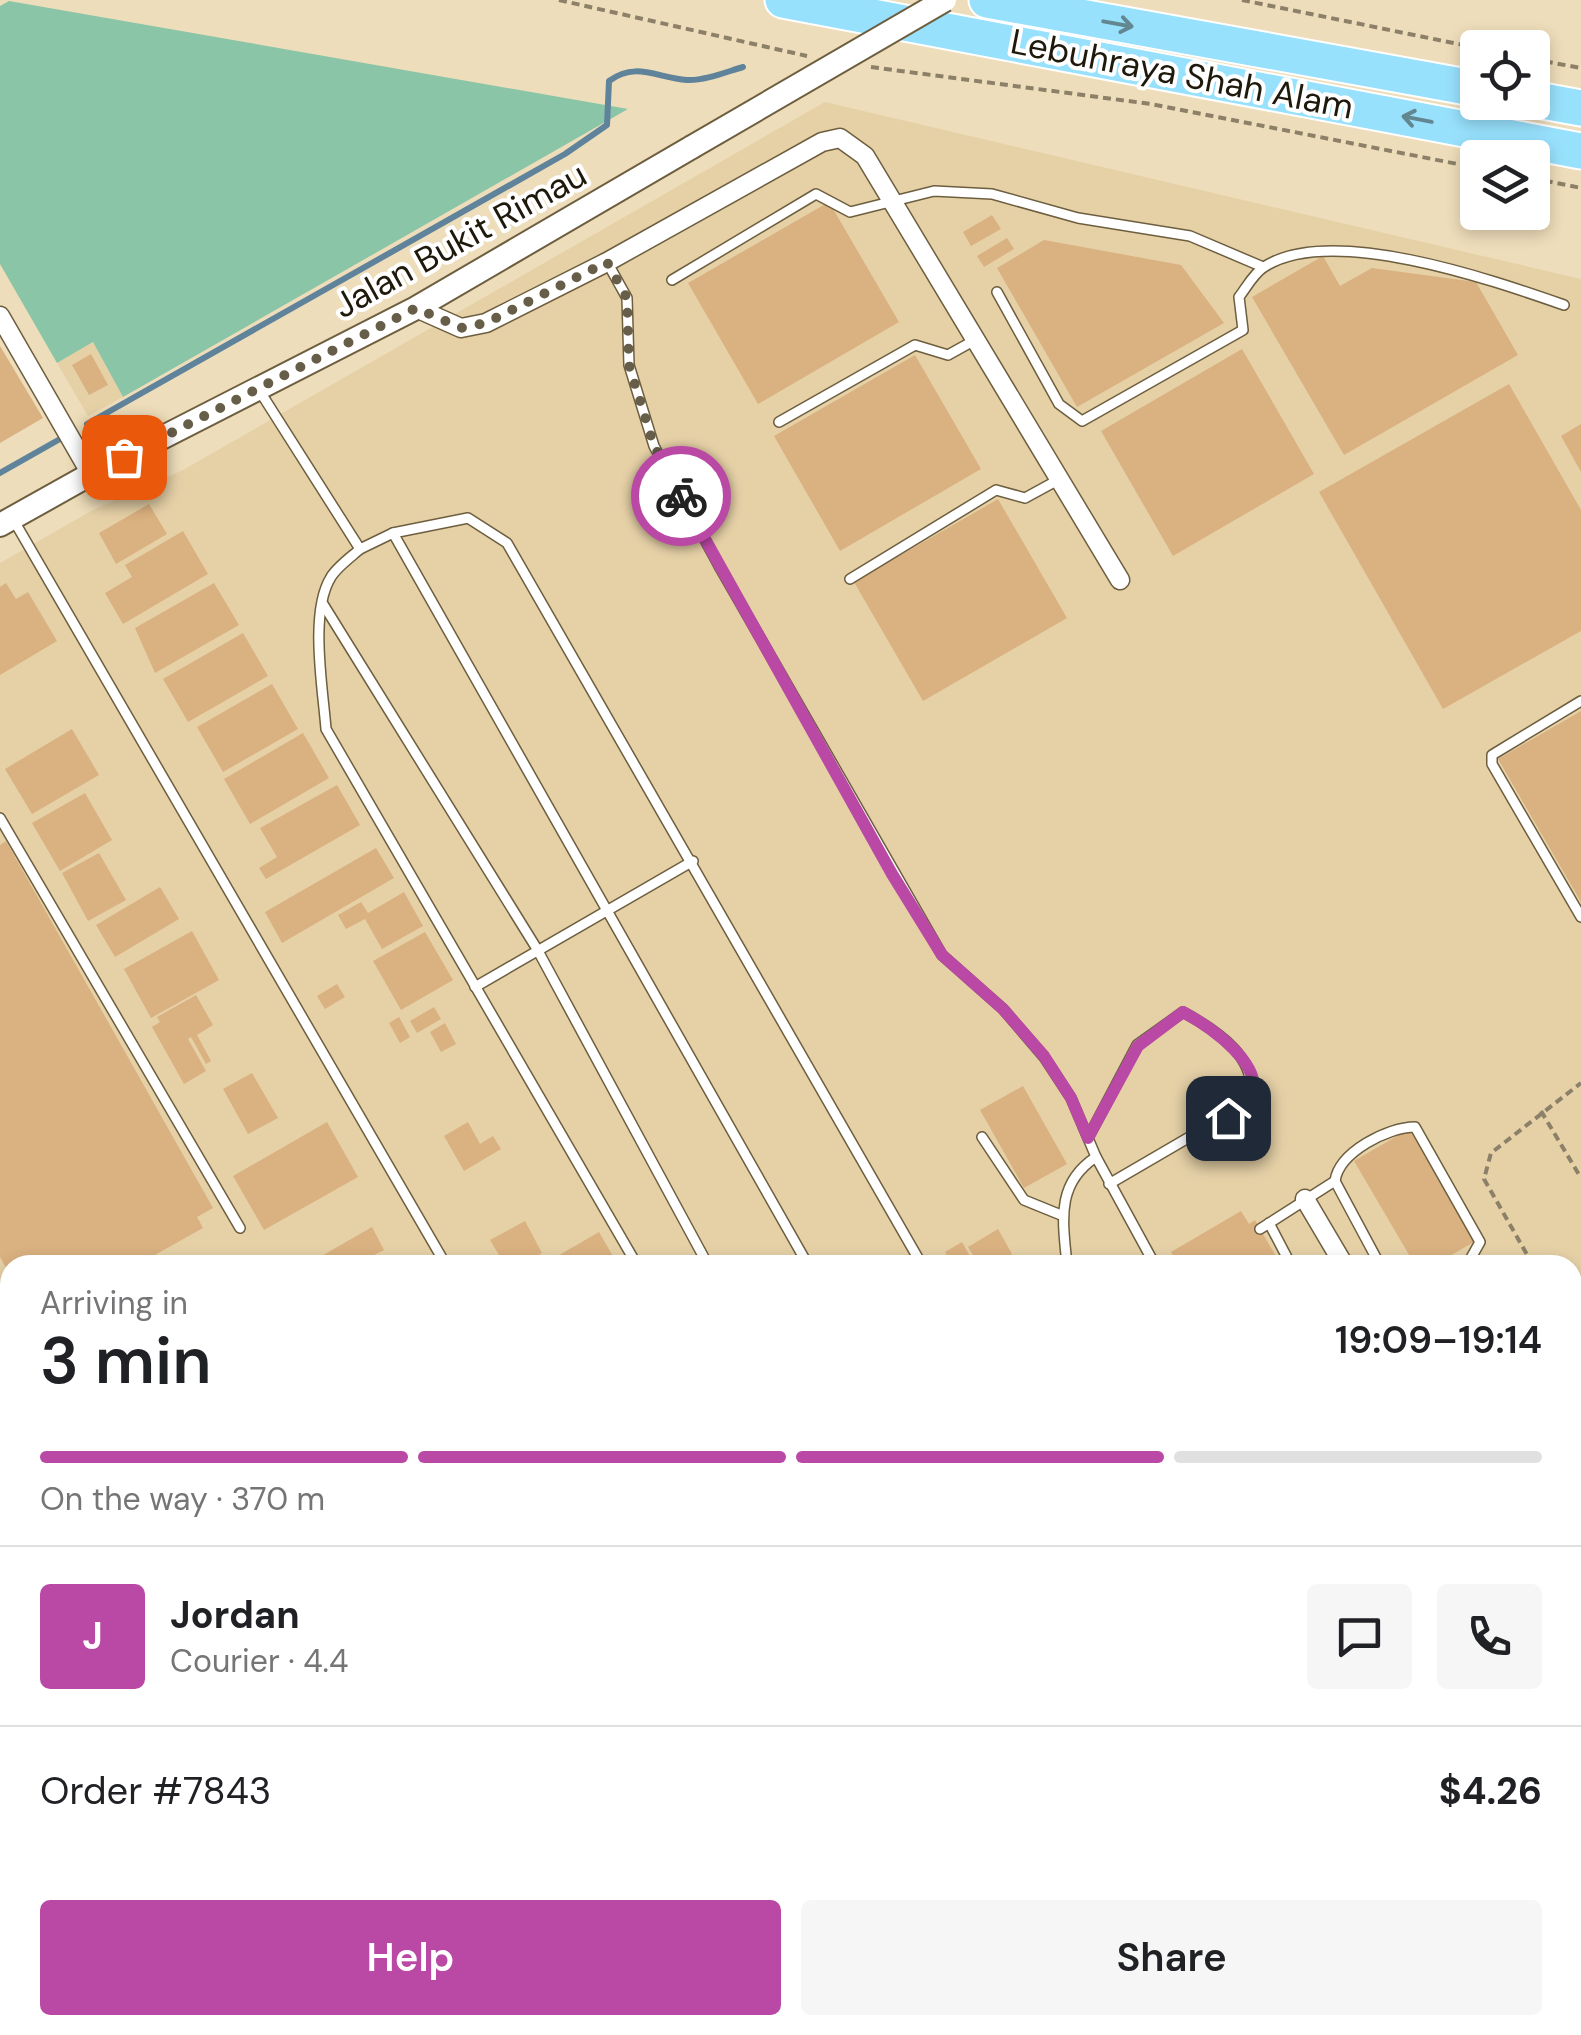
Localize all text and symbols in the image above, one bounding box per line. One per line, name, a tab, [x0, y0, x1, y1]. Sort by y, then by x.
one-way arrow	[1101, 15, 1133, 34]
street label: Lebuhraya Shah Alam	[1007, 18, 1357, 130]
map controls	[1460, 30, 1550, 230]
button: locate	[1460, 30, 1550, 120]
one-way arrow	[1402, 108, 1434, 127]
button: layers	[1460, 140, 1550, 230]
street label: Jalan Bukit Rimau	[325, 151, 595, 329]
pin	[82, 415, 167, 500]
icon: bag	[97, 430, 152, 485]
courier	[631, 446, 731, 546]
icon: bike	[654, 469, 709, 524]
pin	[1186, 1076, 1271, 1161]
icon: home	[1201, 1091, 1256, 1146]
text: Arriving in	[40, 1282, 188, 1324]
text: 19:09–19:14	[1335, 1315, 1542, 1365]
text: 3 min	[40, 1319, 211, 1403]
text: On the way · 370 m	[40, 1478, 325, 1520]
button: chat	[1307, 1584, 1412, 1689]
button: phone	[1437, 1584, 1542, 1689]
text: Jordan	[170, 1590, 300, 1640]
text: J	[82, 1611, 103, 1661]
text: Courier · 4.4	[170, 1640, 348, 1682]
text: Order #7843	[40, 1766, 271, 1816]
text: $4.26	[1439, 1766, 1542, 1816]
button: Help	[40, 1900, 781, 2015]
button: Share	[801, 1900, 1542, 2015]

